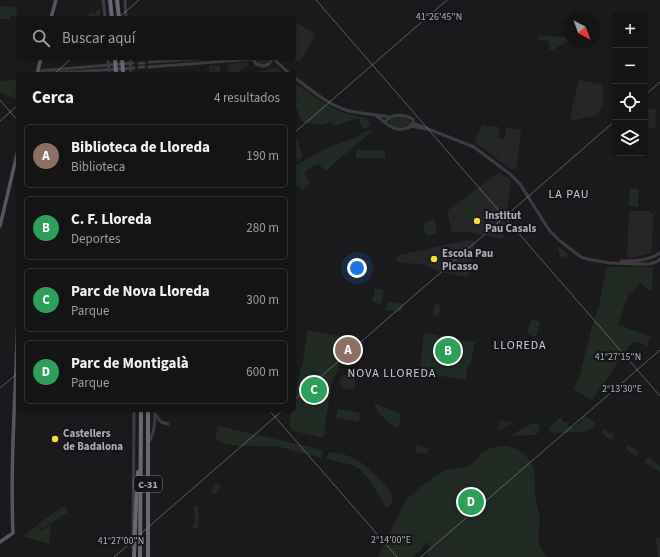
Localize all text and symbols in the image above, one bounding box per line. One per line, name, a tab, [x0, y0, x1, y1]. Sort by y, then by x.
text: 41°26'45"N	[416, 10, 462, 24]
north arrow	[564, 12, 600, 48]
map controls	[612, 12, 648, 156]
button: +	[612, 12, 648, 48]
search box	[16, 16, 296, 60]
icon: search	[30, 27, 52, 49]
text: Buscar aquí	[62, 28, 135, 49]
button: −	[612, 48, 648, 84]
button: locate	[612, 84, 648, 120]
text: Cerca	[32, 86, 74, 110]
text: 4 resultados	[214, 89, 280, 107]
button: layers	[612, 120, 648, 156]
text: Biblioteca de Lloreda	[71, 137, 210, 158]
text: A	[42, 147, 50, 165]
text: 190 m	[246, 147, 279, 165]
text: Biblioteca	[71, 158, 125, 176]
district label: LA PAU	[548, 186, 590, 203]
place label: Institut Pau Casals	[485, 208, 536, 236]
text: C. F. Lloreda	[71, 209, 152, 230]
marker: Institut Pau Casals	[472, 216, 482, 226]
text: B	[42, 219, 50, 237]
text: 280 m	[246, 219, 279, 237]
text: Deportes	[71, 230, 120, 248]
place label: Escola Pau Picasso	[442, 246, 493, 274]
marker: Escola Pau Picasso	[429, 254, 439, 264]
your location	[347, 258, 367, 278]
text: Parc de Nova Lloreda	[71, 281, 210, 302]
text: C	[42, 291, 50, 309]
text: 300 m	[246, 291, 279, 309]
text: Parque	[71, 302, 109, 320]
pin: A	[335, 335, 361, 365]
pin: B	[435, 336, 461, 366]
district label: LLOREDA	[493, 337, 547, 354]
text: 41°27'15"N	[595, 350, 641, 364]
text: Parc de Montigalà	[71, 353, 189, 374]
text: D	[42, 363, 50, 381]
text: 600 m	[246, 363, 279, 381]
district label: NOVA LLOREDA	[348, 365, 436, 382]
text: Parque	[71, 374, 109, 392]
pin: C	[301, 375, 327, 405]
text: 2°13'30"E	[602, 382, 642, 396]
place label: Castellers de Badalona	[63, 426, 123, 454]
marker: Castellers de Badalona	[50, 434, 60, 444]
road number: C-31	[134, 476, 162, 492]
pin: D	[458, 487, 484, 517]
text: 2°14'00"E	[371, 533, 411, 547]
text: 41°27'00"N	[98, 534, 144, 548]

